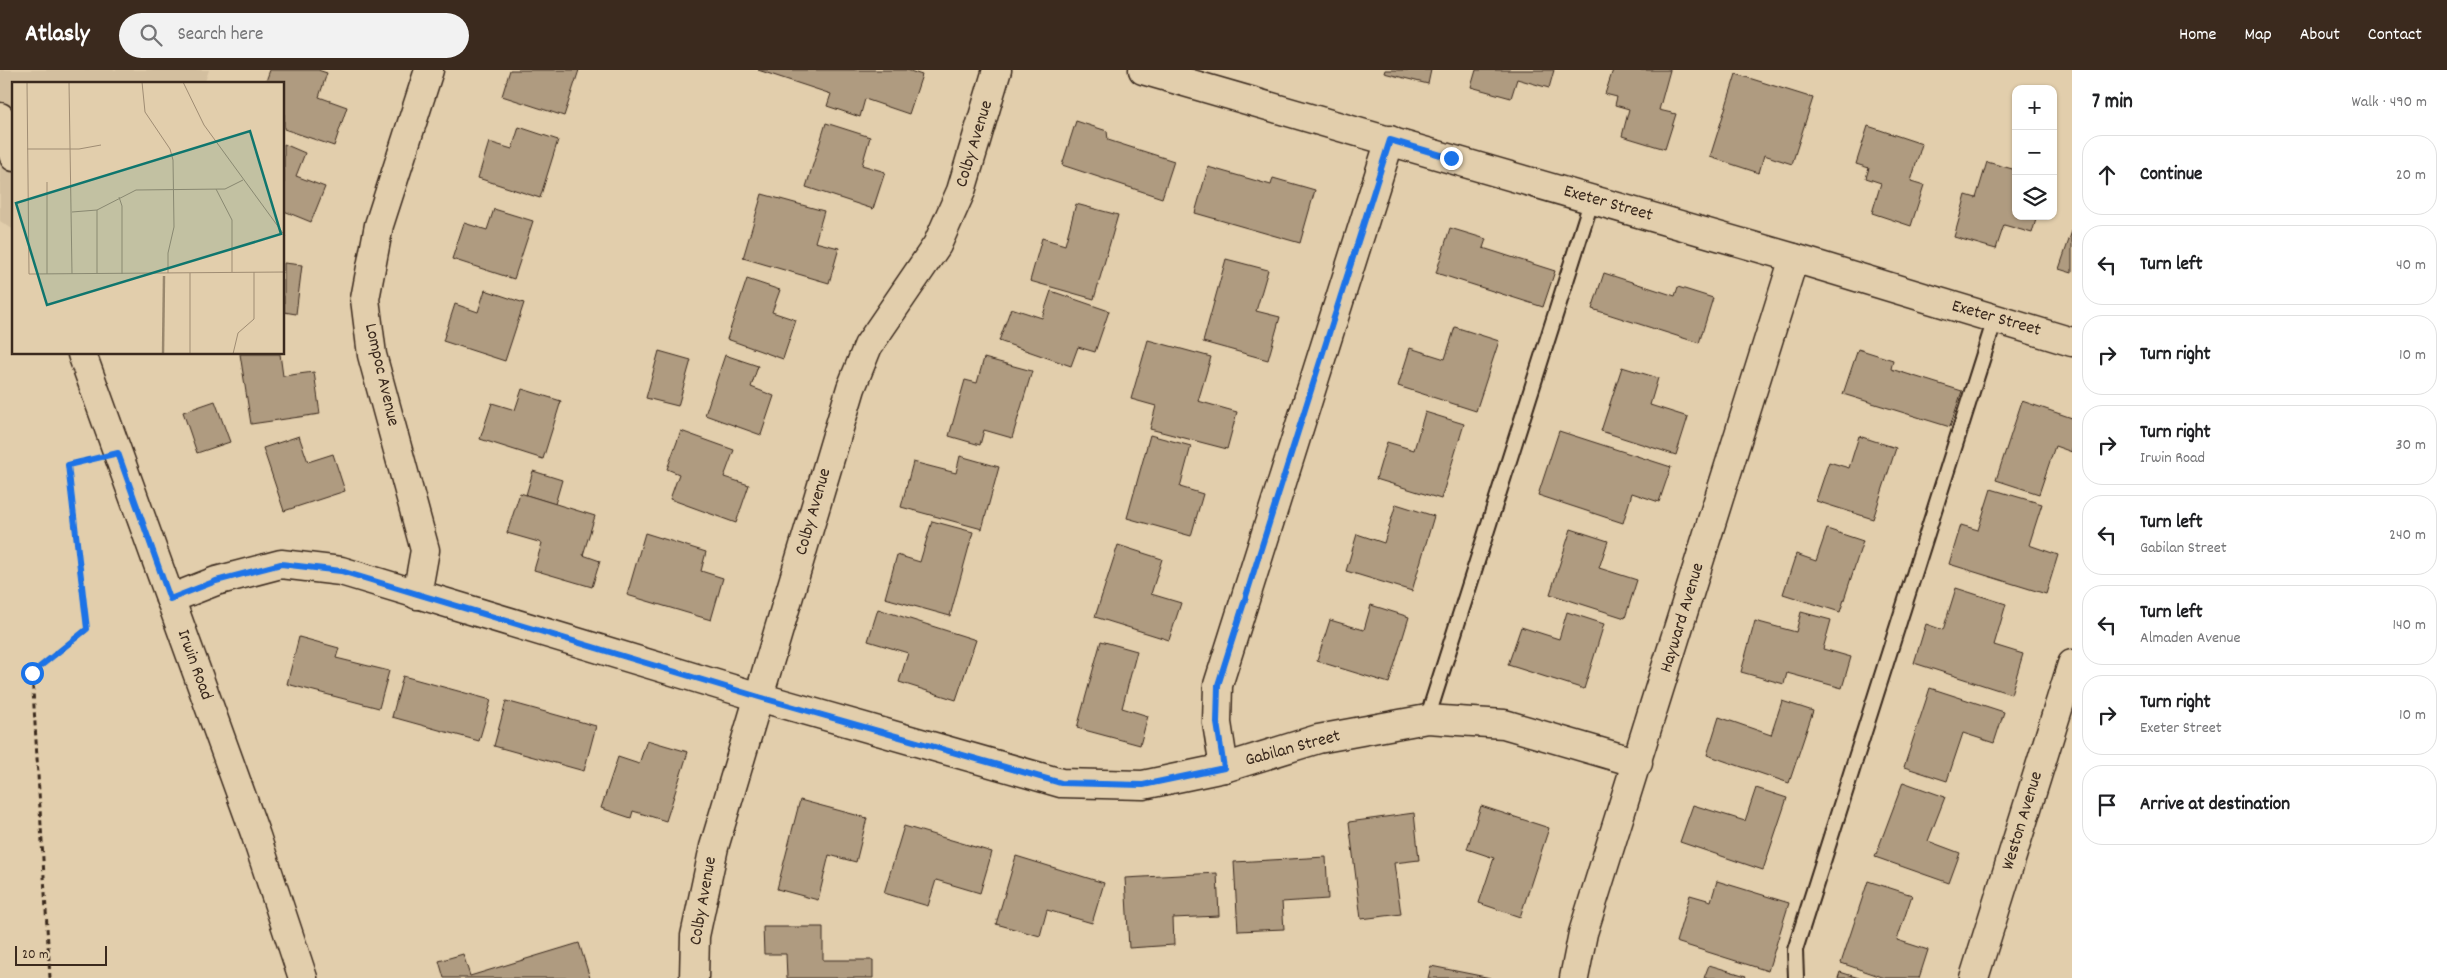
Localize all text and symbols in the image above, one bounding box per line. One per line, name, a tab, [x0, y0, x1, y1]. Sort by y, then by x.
search box	[119, 13, 469, 58]
text: Atlasly	[25, 18, 89, 52]
icon: search	[137, 21, 165, 49]
text: Search here	[177, 22, 263, 49]
text: Home	[2179, 23, 2216, 48]
text: Map	[2244, 23, 2272, 48]
text: About	[2300, 23, 2340, 48]
text: Contact	[2368, 23, 2422, 48]
inset map	[12, 82, 285, 355]
map controls	[2012, 85, 2057, 220]
button: +	[2012, 85, 2057, 130]
text: 7 min	[2092, 88, 2133, 118]
text: Walk · 490 m	[2352, 91, 2427, 114]
street label: Colby Avenue	[950, 97, 1000, 191]
button: −	[2012, 130, 2057, 175]
route end	[1440, 147, 1463, 170]
icon: ahead	[2093, 161, 2121, 189]
text: Continue	[2140, 162, 2202, 189]
text: 20 m	[2396, 164, 2426, 187]
button: layers	[2012, 175, 2057, 220]
street label: Exeter Street	[1560, 179, 1656, 229]
icon: left	[2093, 251, 2121, 279]
text: Turn left	[2140, 252, 2203, 279]
text: 40 m	[2396, 254, 2426, 277]
street label: Exeter Street	[1948, 294, 2044, 344]
street label: Lompoc Avenue	[357, 321, 405, 429]
icon: right	[2093, 341, 2121, 369]
text: Turn right	[2140, 342, 2211, 369]
text: 10 m	[2399, 344, 2426, 367]
text: Turn right	[2140, 420, 2211, 447]
icon: right	[2093, 431, 2121, 459]
text: 30 m	[2396, 434, 2426, 457]
text: Irwin Road	[2140, 447, 2205, 470]
street label: Colby Avenue	[790, 465, 838, 559]
text: Turn left	[2140, 510, 2203, 537]
icon: left	[2093, 521, 2121, 549]
text: 240 m	[2389, 524, 2426, 547]
text: Gabilan Street	[2140, 537, 2227, 560]
street label: Hayward Avenue	[1654, 560, 1712, 676]
text: Turn left	[2140, 600, 2203, 627]
icon: left	[2093, 611, 2121, 639]
text: 140 m	[2392, 614, 2426, 637]
street label: Irwin Road	[170, 626, 218, 704]
text: Almaden Avenue	[2140, 627, 2240, 650]
route start	[21, 662, 44, 685]
text: Turn right	[2140, 690, 2211, 717]
icon: right	[2093, 701, 2121, 729]
text: 10 m	[2399, 704, 2426, 727]
text: Exeter Street	[2140, 717, 2222, 740]
street label: Gabilan Street	[1243, 724, 1344, 774]
street label: Weston Avenue	[1996, 768, 2050, 874]
icon: arrive	[2093, 791, 2121, 819]
text: Arrive at destination	[2140, 792, 2290, 819]
street label: Colby Avenue	[684, 855, 724, 947]
scale bar	[15, 943, 108, 966]
text: 20 m	[22, 945, 49, 965]

